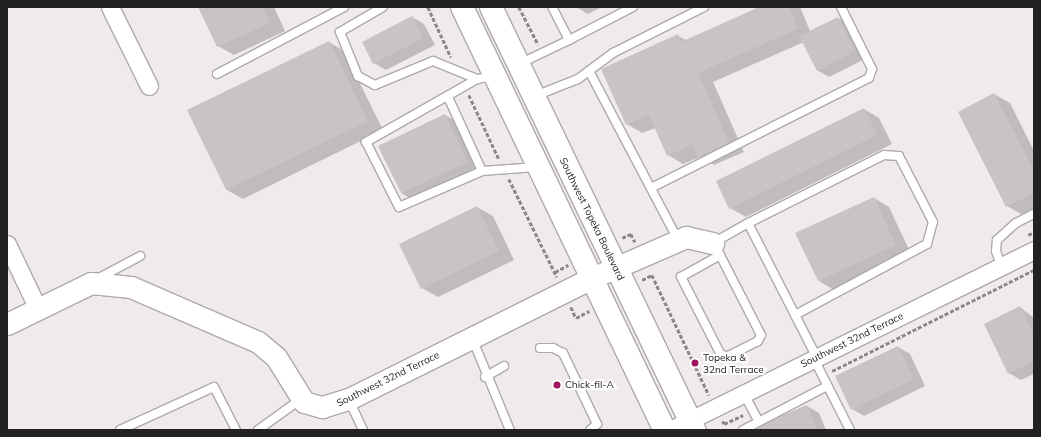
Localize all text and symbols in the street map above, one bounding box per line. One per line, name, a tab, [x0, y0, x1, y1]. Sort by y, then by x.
street label: Southwest Topeka Boulevard	[557, 156, 627, 282]
street label: Southwest 32nd Terrace	[799, 310, 905, 370]
street label: Southwest 32nd Terrace	[335, 349, 441, 409]
place label: Topeka & 32nd Terrace	[703, 351, 764, 374]
marker: Topeka & 32nd Terrace	[690, 358, 700, 368]
place label: Chick-fil-A	[565, 379, 614, 391]
marker: Chick-fil-A	[552, 380, 562, 390]

